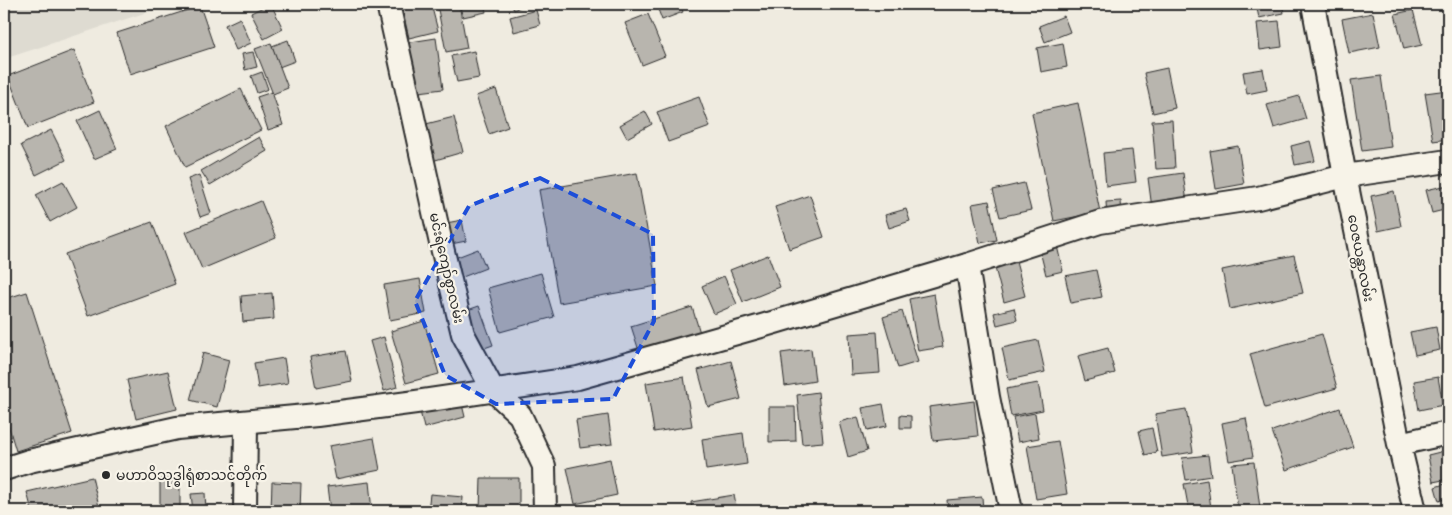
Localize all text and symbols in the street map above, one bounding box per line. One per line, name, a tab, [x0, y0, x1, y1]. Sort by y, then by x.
street label: မင်းရဲကျော်စွာလမ်း	[423, 211, 469, 326]
street label: ဝေဇယန္တာလမ်း	[1341, 213, 1379, 304]
place label: မဟာဝိသုဒ္ဓါရုံစာသင်တိုက်	[116, 465, 267, 487]
marker: မဟာဝိသုဒ္ဓါရုံစာသင်တိုက်	[100, 469, 112, 481]

